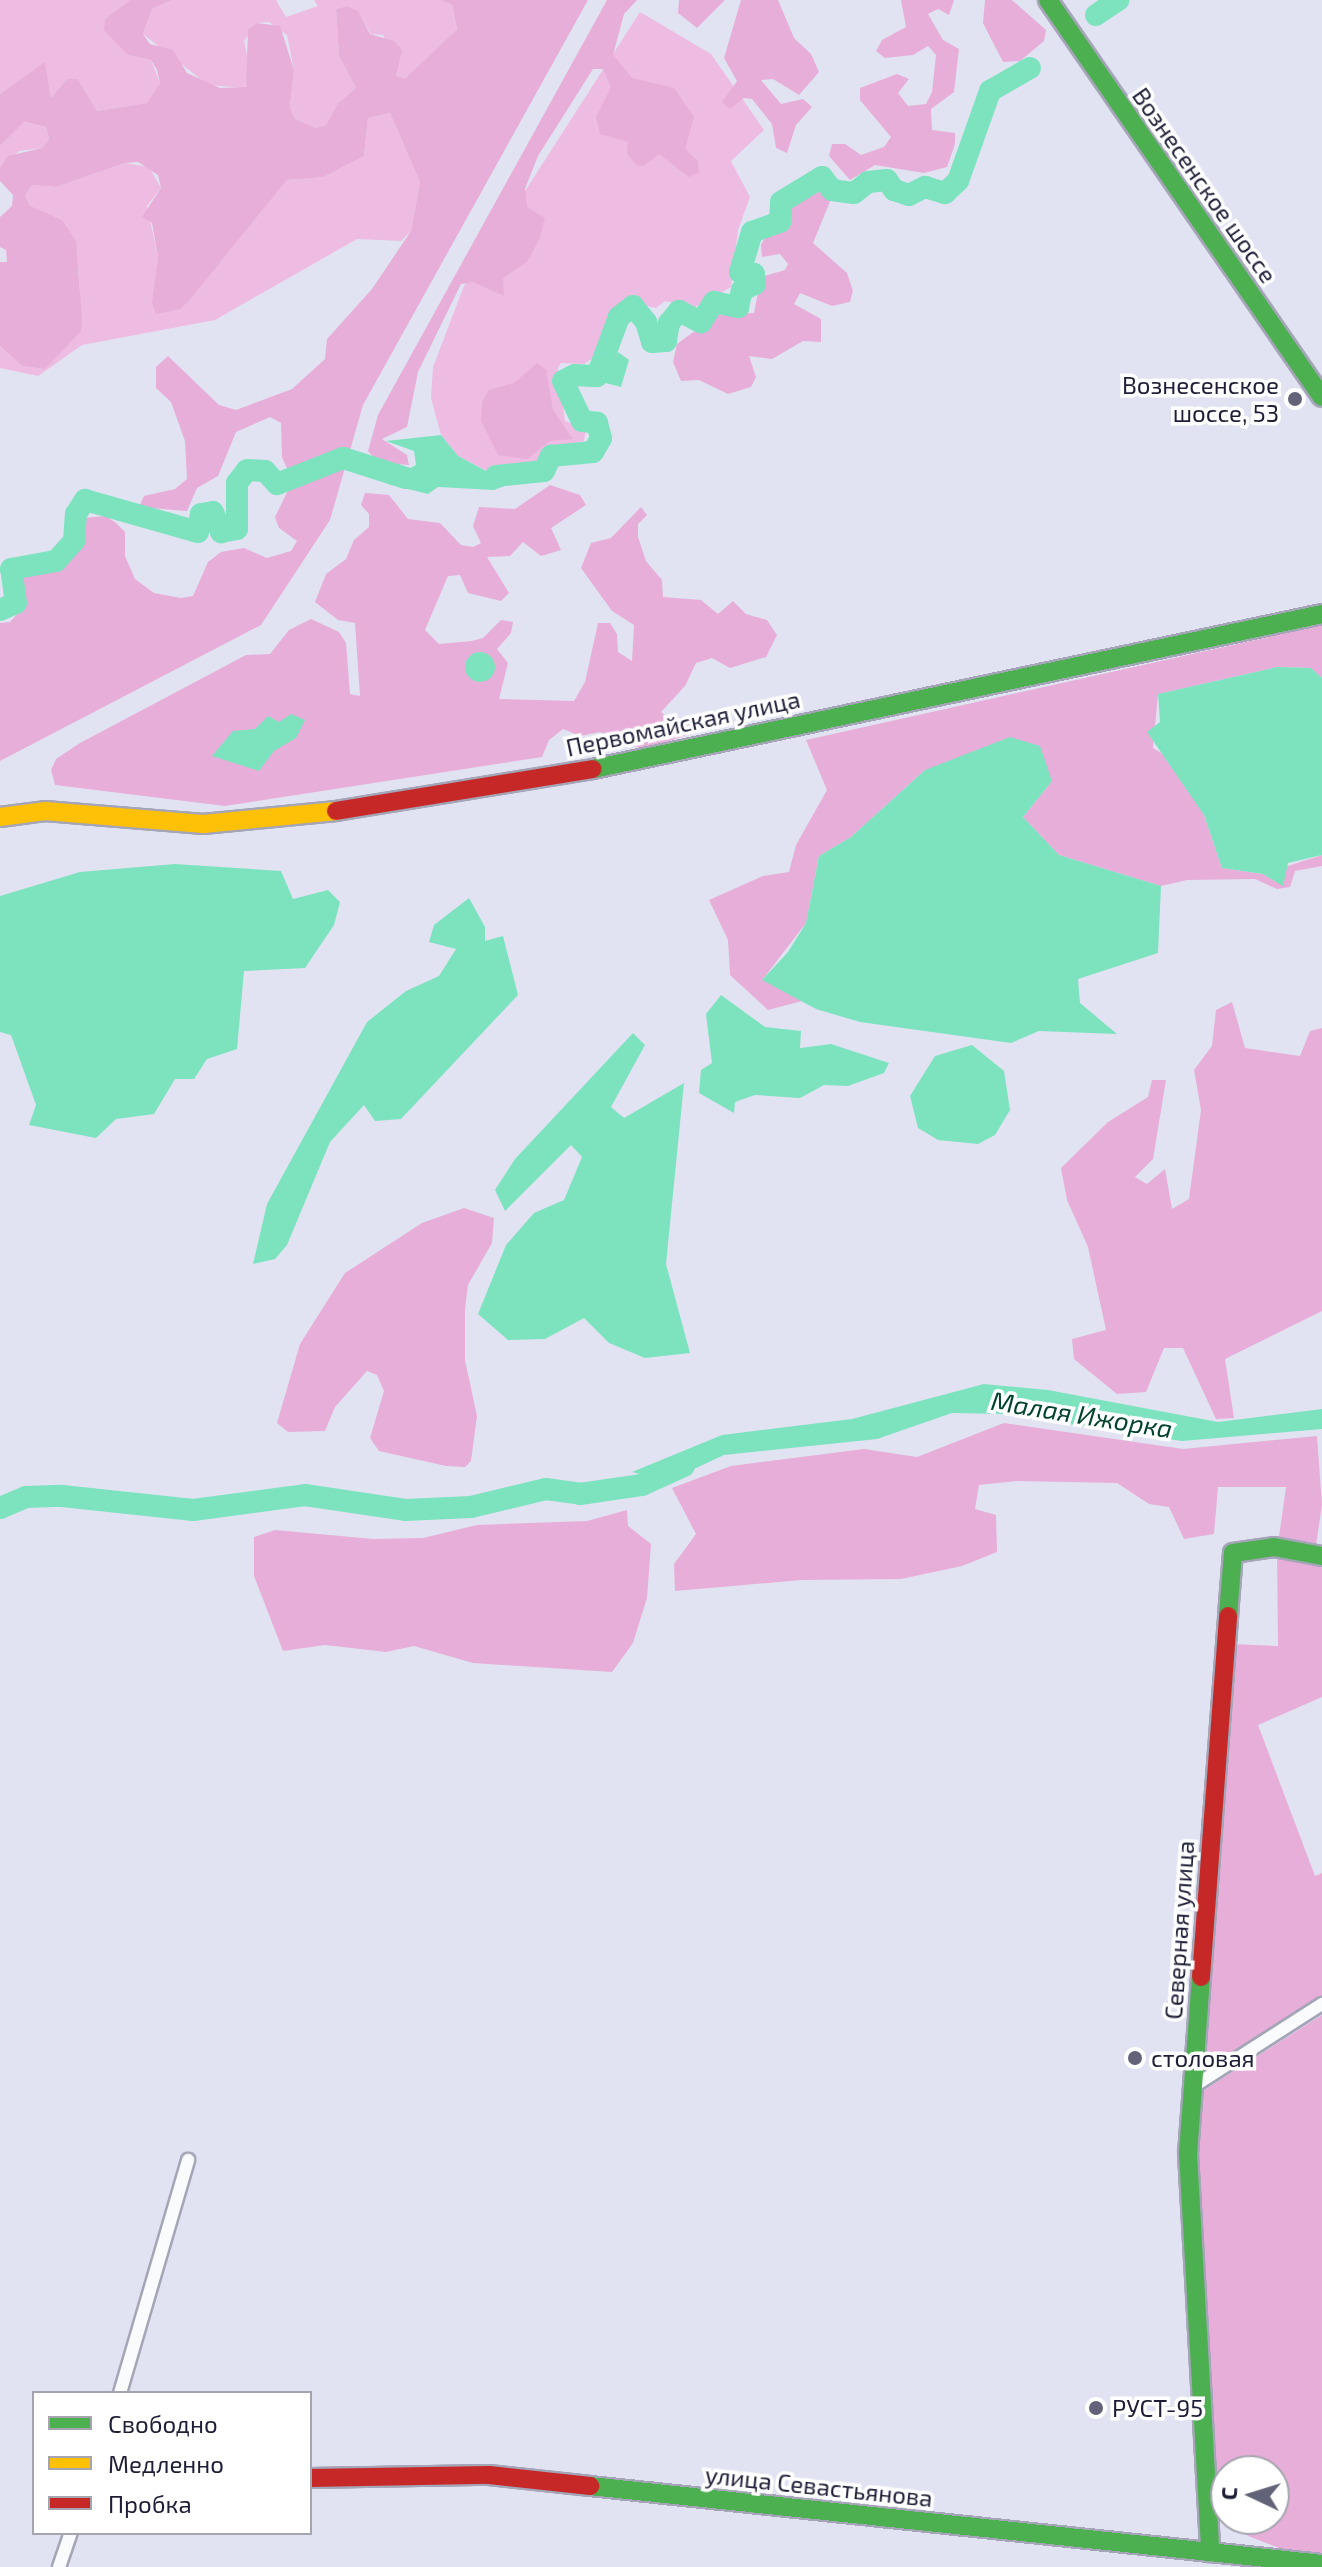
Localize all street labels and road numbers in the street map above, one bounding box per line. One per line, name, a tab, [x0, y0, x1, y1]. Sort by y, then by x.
street label: Вознесенское шоссе	[1127, 82, 1283, 288]
street label: Первомайская улица	[563, 684, 803, 762]
street label: Северная улица	[1158, 1840, 1200, 2020]
street label: улица Севастьянова	[704, 2460, 934, 2512]

